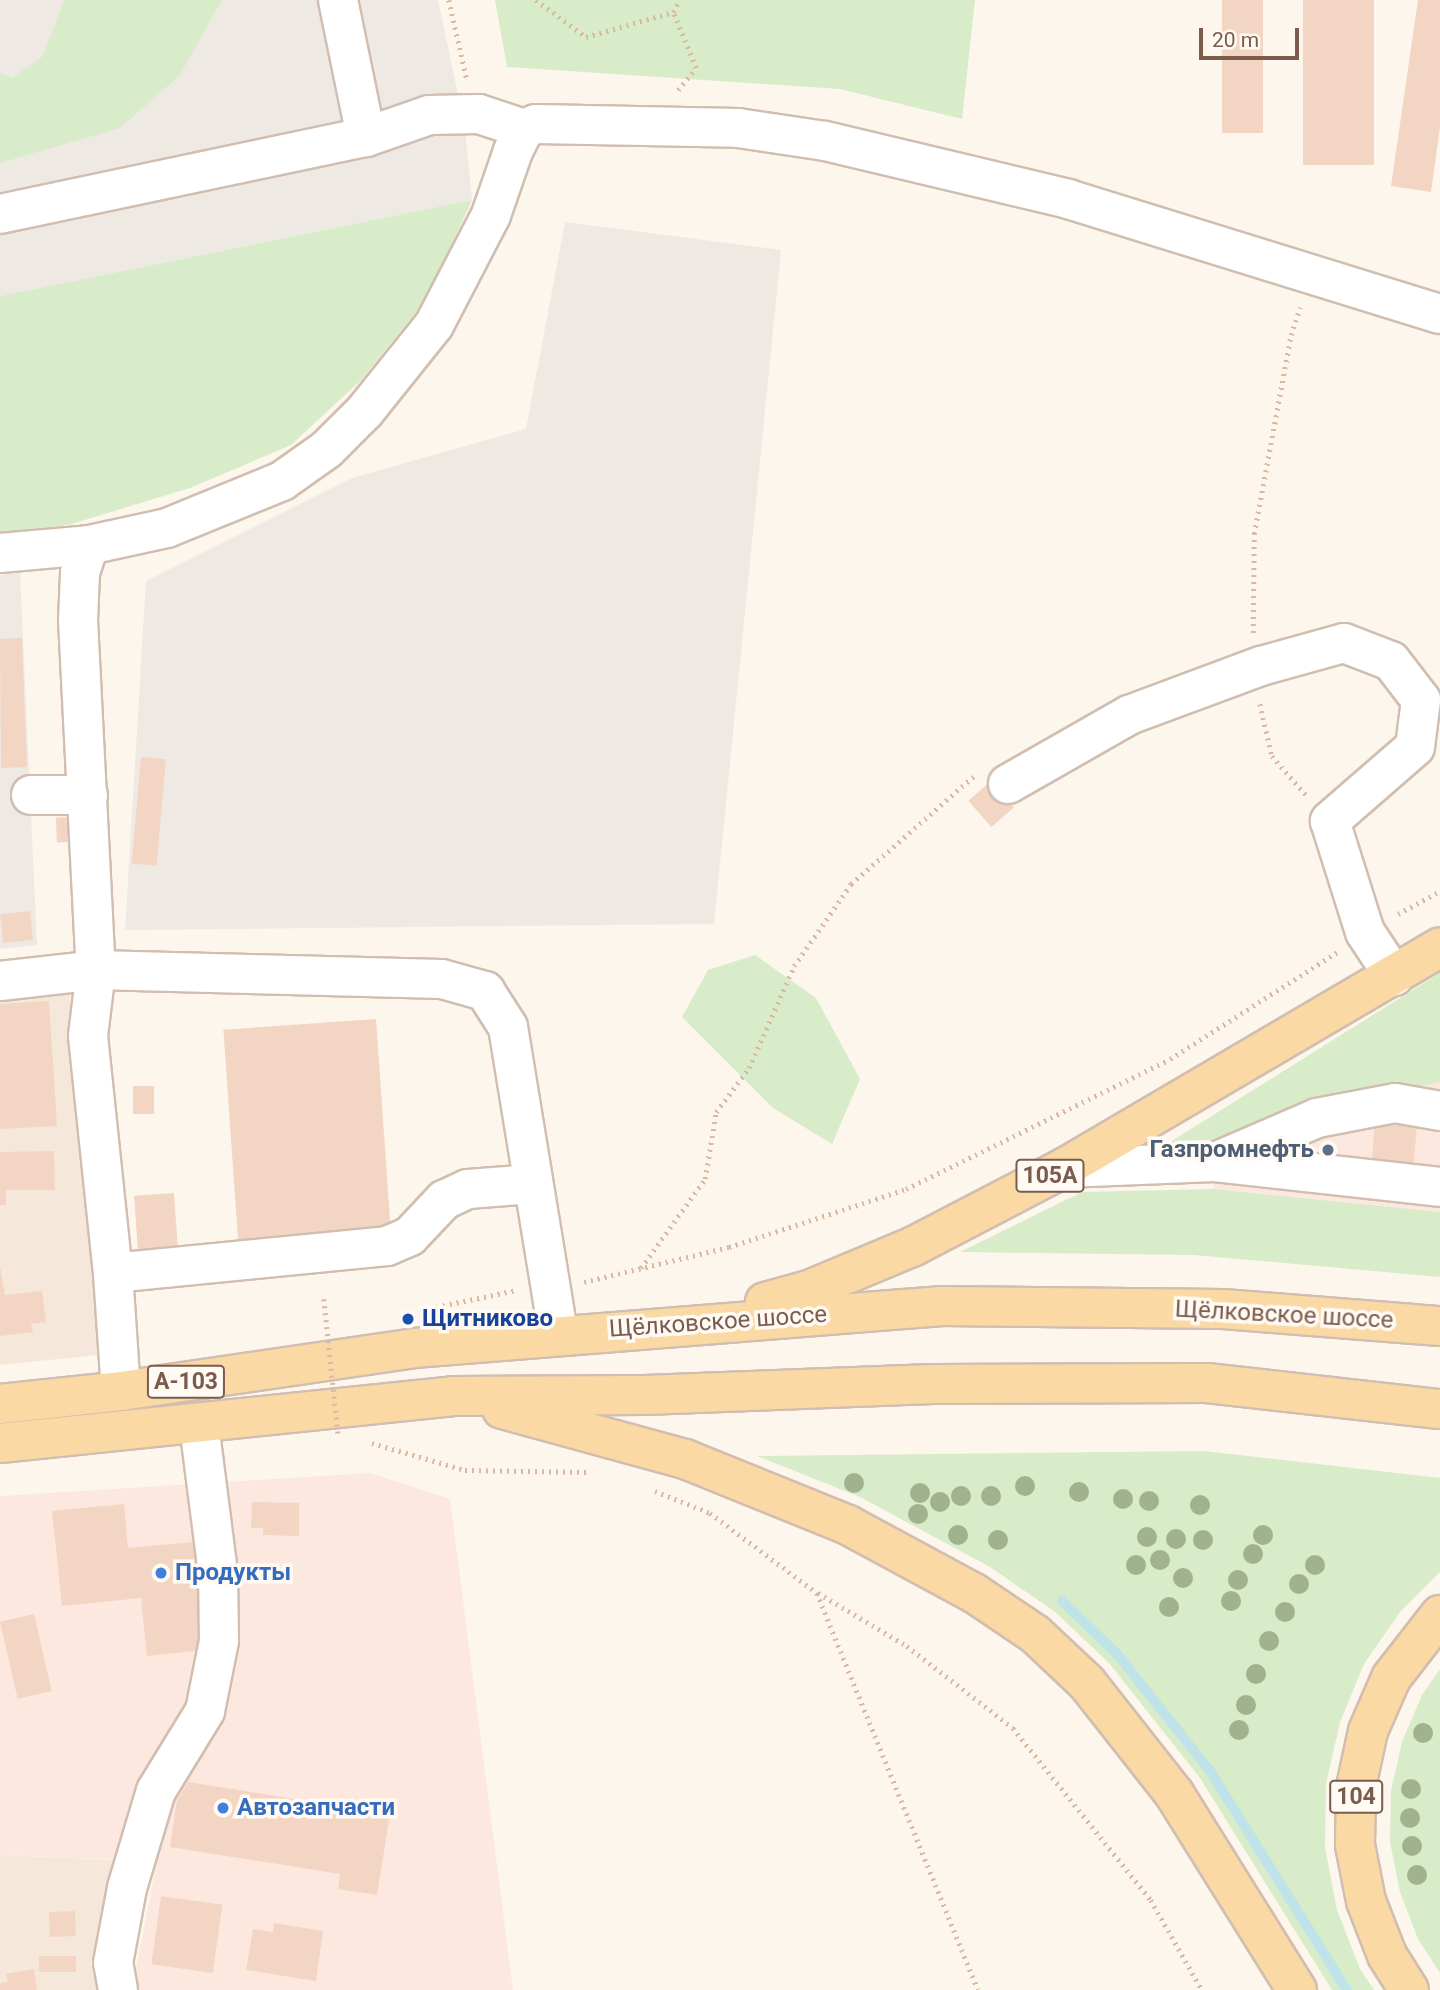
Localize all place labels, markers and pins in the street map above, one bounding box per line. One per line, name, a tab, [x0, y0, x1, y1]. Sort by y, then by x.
place label: Газпромнефть	[1150, 1136, 1314, 1164]
marker: Газпромнефть	[1320, 1142, 1336, 1158]
place label: Щитниково	[422, 1305, 553, 1333]
marker: Щитниково	[400, 1311, 416, 1327]
place label: Продукты	[175, 1559, 291, 1587]
marker: Продукты	[153, 1565, 169, 1581]
place label: Автозапчасти	[237, 1794, 395, 1822]
marker: Автозапчасти	[215, 1800, 231, 1816]

